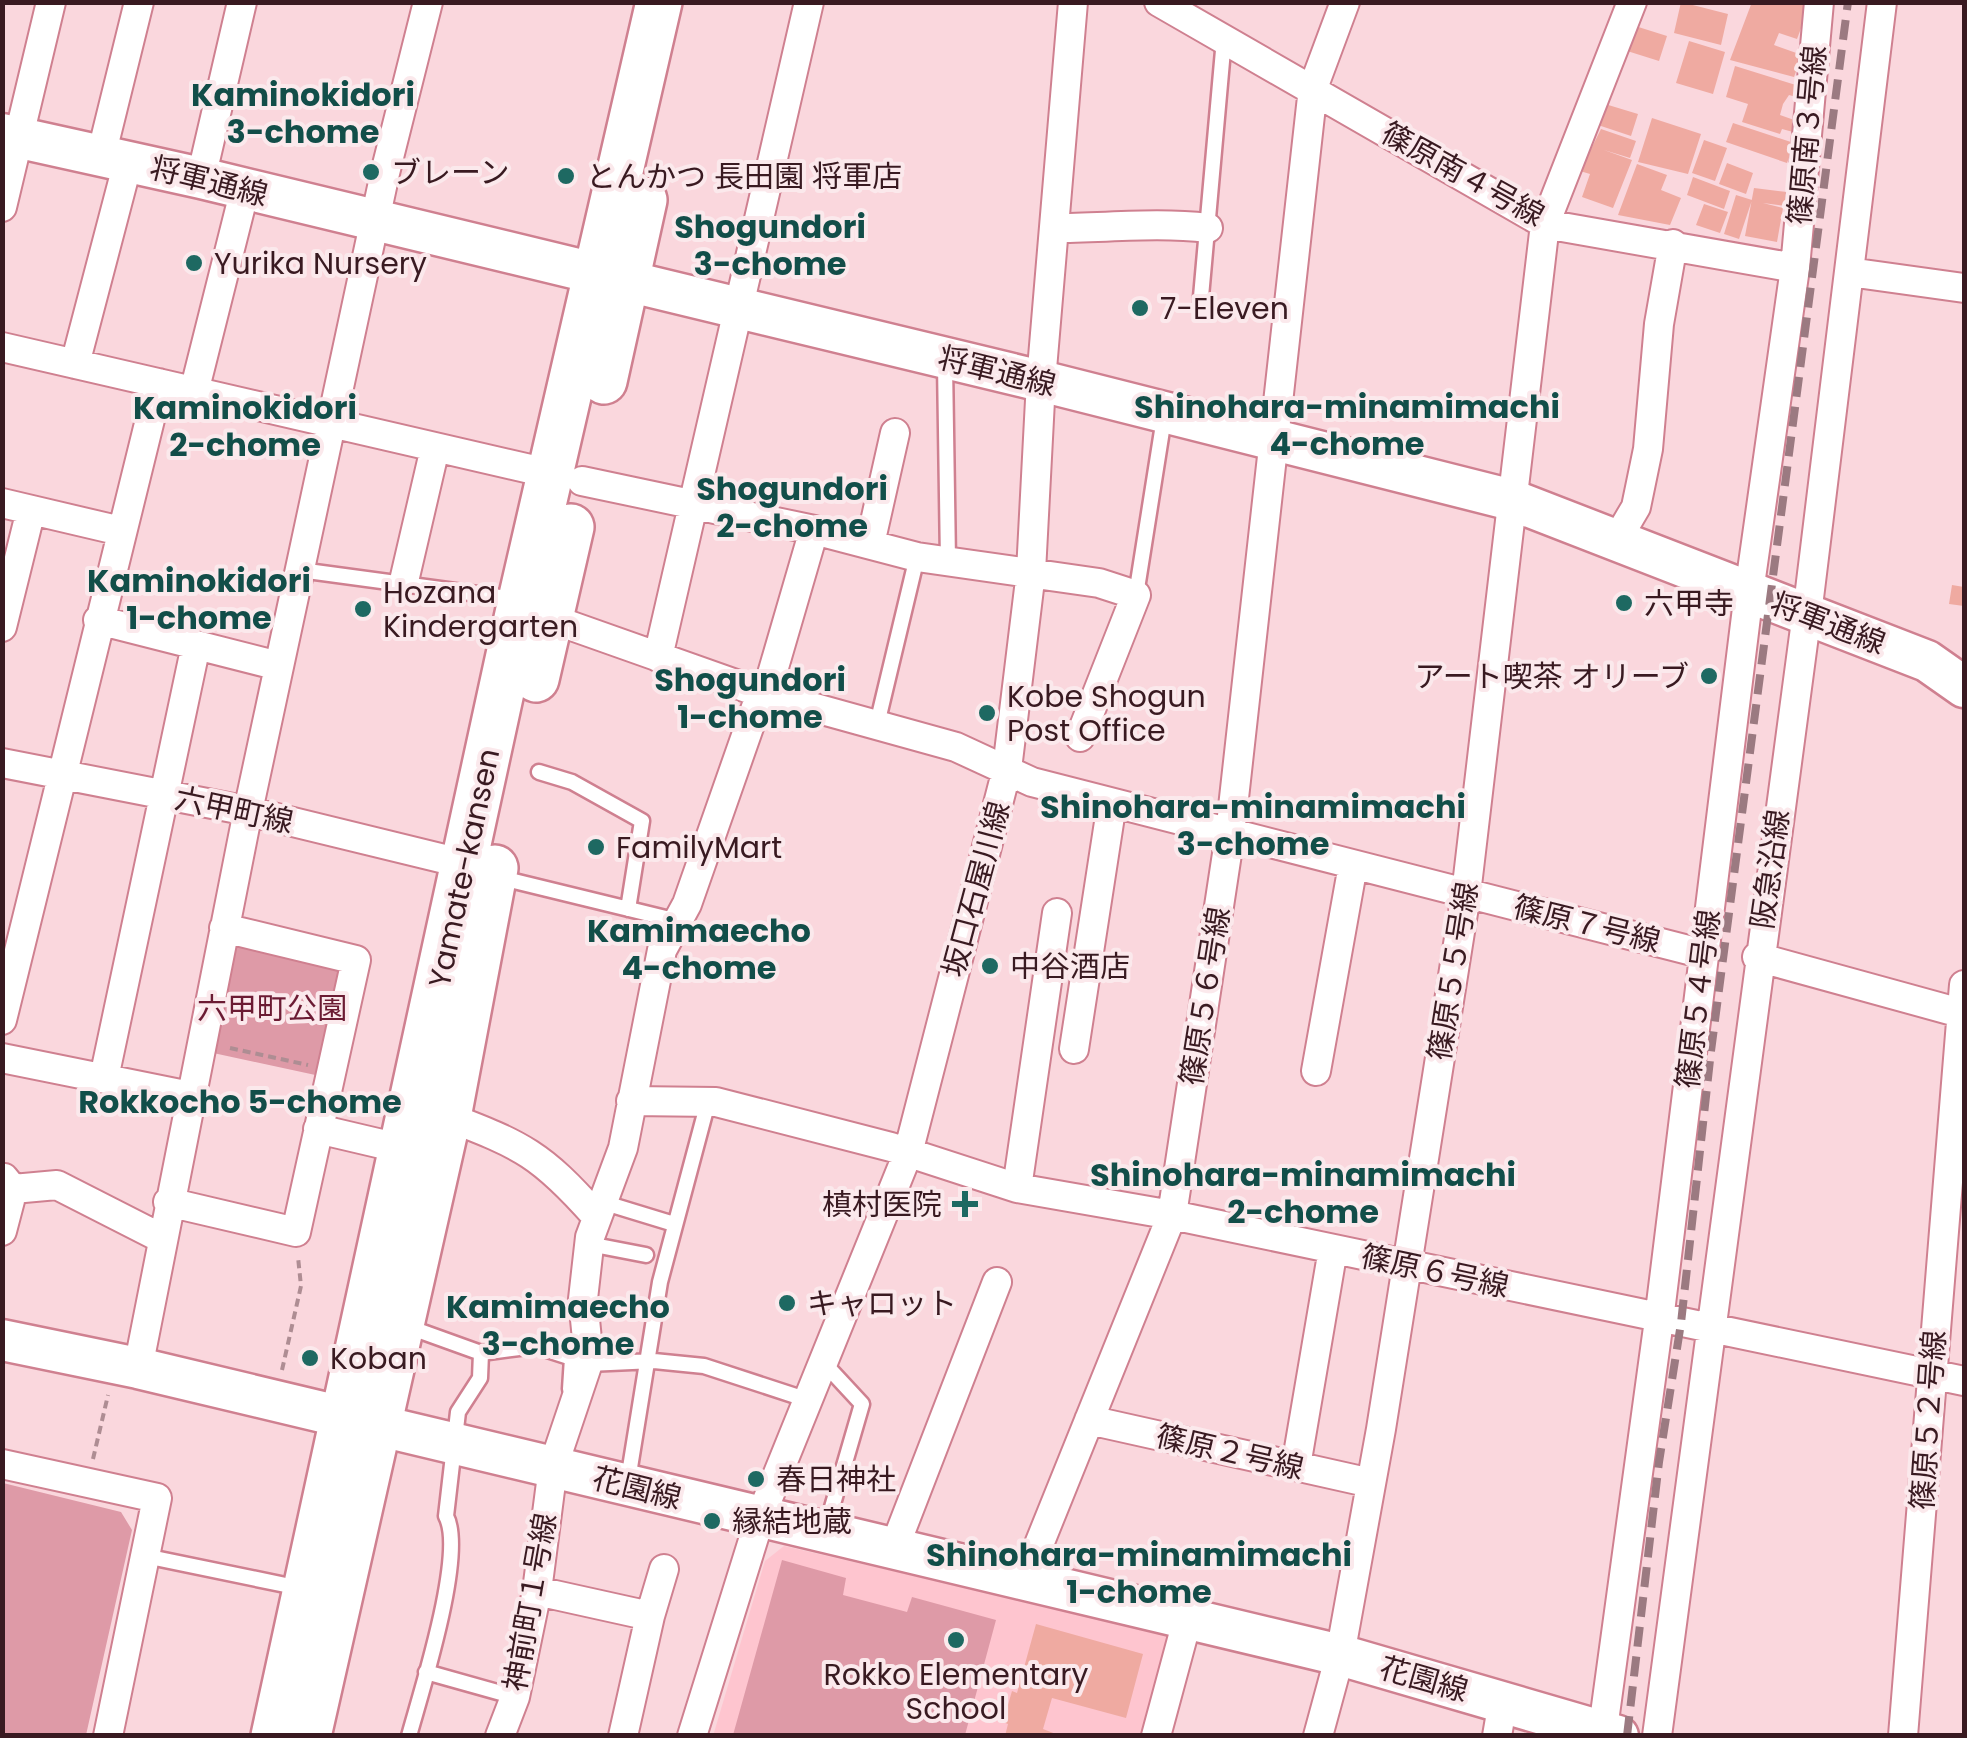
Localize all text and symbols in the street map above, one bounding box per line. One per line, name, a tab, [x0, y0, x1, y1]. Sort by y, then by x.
street label: 篠原南３号線	[1778, 43, 1836, 227]
district label: Kaminokidori 3-chome	[191, 72, 415, 154]
street label: 篠原南４号線	[1374, 112, 1552, 236]
street label: 将軍通線	[146, 146, 272, 216]
place label: ブレーン	[391, 151, 510, 194]
place label: とんかつ 長田園 将軍店	[586, 155, 902, 198]
marker: ブレーン	[360, 161, 382, 183]
marker: とんかつ 長田園 将軍店	[555, 165, 577, 187]
district label: Shogundori 3-chome	[674, 204, 866, 286]
place label: Yurika Nursery	[214, 242, 427, 285]
marker: Yurika Nursery	[183, 252, 205, 274]
place label: 7-Eleven	[1160, 287, 1289, 330]
marker: 7-Eleven	[1129, 297, 1151, 319]
street label: 将軍通線	[934, 336, 1060, 406]
district label: Shinohara-minamimachi 4-chome	[1134, 384, 1560, 466]
district label: Kaminokidori 2-chome	[133, 385, 357, 467]
district label: Shogundori 2-chome	[696, 466, 888, 548]
district label: Kaminokidori 1-chome	[87, 558, 311, 640]
place label: Hozana Kindergarten	[383, 571, 578, 648]
street label: 将軍通線	[1764, 581, 1892, 665]
place label: 六甲寺	[1644, 582, 1734, 625]
marker: 六甲寺	[1613, 592, 1635, 614]
marker: Hozana Kindergarten	[352, 598, 374, 620]
place label: アート喫茶 オリーブ	[1415, 655, 1689, 698]
district label: Shogundori 1-chome	[654, 657, 846, 739]
marker: アート喫茶 オリーブ	[1698, 665, 1720, 687]
place label: Kobe Shogun Post Office	[1007, 675, 1206, 752]
marker: Kobe Shogun Post Office	[976, 702, 998, 724]
street label: Yamate-kansen	[418, 744, 510, 992]
street label: 六甲町線	[171, 776, 297, 844]
district label: Shinohara-minamimachi 3-chome	[1040, 784, 1466, 866]
street label: 坂口石屋川線	[932, 797, 1020, 981]
street label: 阪急沿線	[1740, 807, 1800, 931]
place label: FamilyMart	[616, 826, 782, 869]
marker: FamilyMart	[585, 836, 607, 858]
street label: 篠原５５号線	[1418, 879, 1488, 1063]
street label: 篠原７号線	[1509, 885, 1665, 963]
street label: 篠原５６号線	[1170, 904, 1240, 1088]
street label: 篠原５４号線	[1666, 907, 1730, 1091]
district label: Kamimaecho 4-chome	[587, 908, 811, 990]
place label: 中谷酒店	[1010, 945, 1130, 988]
marker: 中谷酒店	[979, 955, 1001, 977]
park label: 六甲町公園	[197, 987, 347, 1030]
district label: Rokkocho 5-chome	[78, 1079, 402, 1124]
district label: Shinohara-minamimachi 2-chome	[1090, 1152, 1516, 1234]
place label: 槙村医院	[822, 1183, 942, 1226]
marker: 槙村医院	[952, 1191, 978, 1217]
street label: 篠原６号線	[1357, 1234, 1513, 1308]
place label: キャロット	[807, 1282, 957, 1325]
district label: Kamimaecho 3-chome	[446, 1284, 670, 1366]
marker: キャロット	[776, 1292, 798, 1314]
street label: 篠原５２号線	[1900, 1329, 1956, 1511]
place label: Koban	[330, 1337, 427, 1380]
marker: Koban	[299, 1347, 321, 1369]
street label: 篠原２号線	[1152, 1414, 1308, 1490]
street label: 花園線	[588, 1456, 686, 1520]
place label: 春日神社	[776, 1458, 896, 1501]
marker: 春日神社	[745, 1468, 767, 1490]
place label: 縁結地蔵	[732, 1500, 852, 1543]
street label: 神前町１号線	[493, 1510, 567, 1694]
marker: 縁結地蔵	[701, 1510, 723, 1532]
district label: Shinohara-minamimachi 1-chome	[926, 1532, 1352, 1614]
marker: Rokko Elementary School	[945, 1629, 967, 1651]
street label: 花園線	[1375, 1646, 1473, 1712]
place label: Rokko Elementary School	[824, 1653, 1089, 1730]

